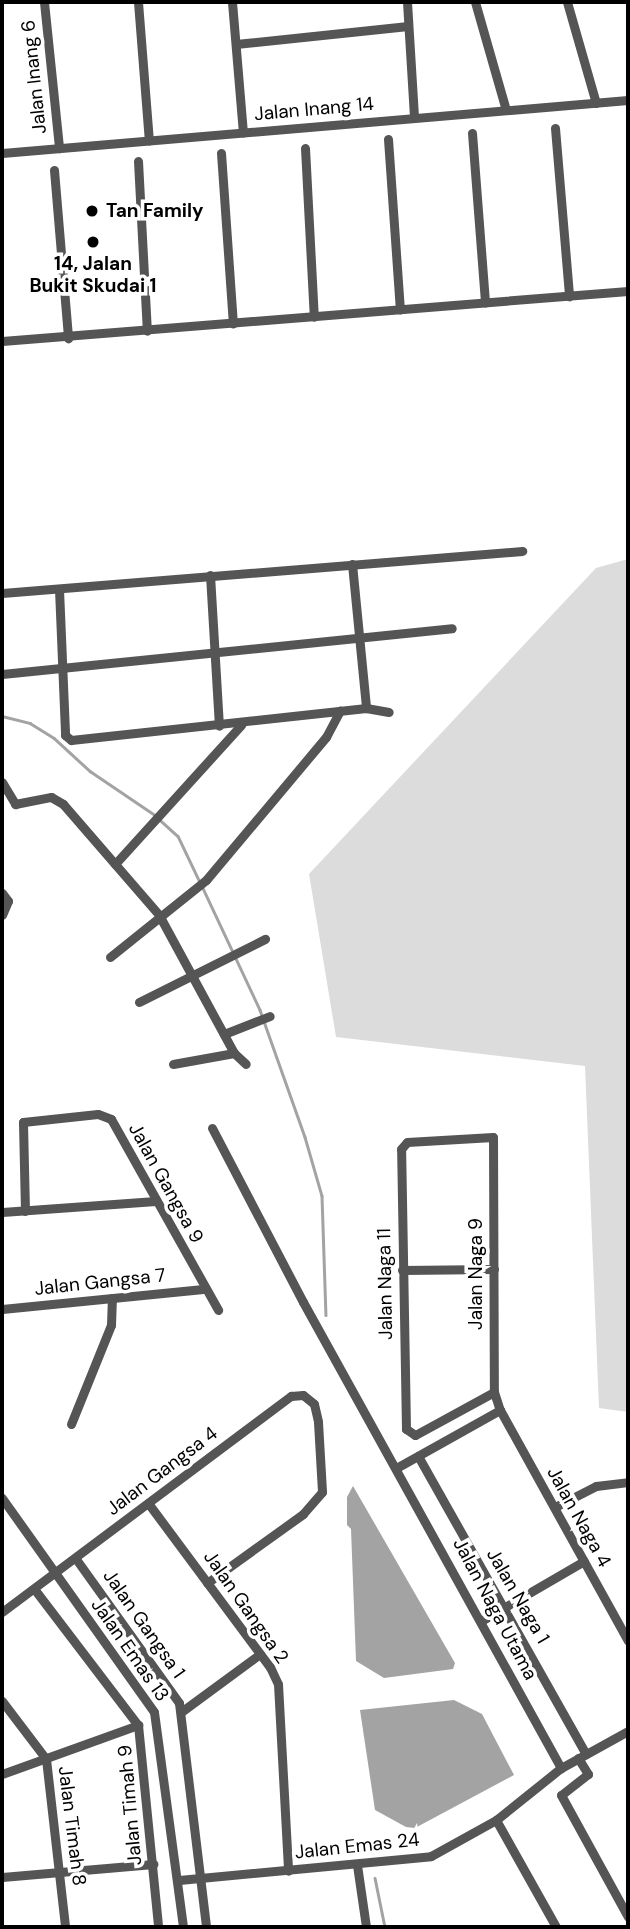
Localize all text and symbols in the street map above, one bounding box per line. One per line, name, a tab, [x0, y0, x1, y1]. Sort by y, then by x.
street label: Jalan Inang 6	[17, 19, 51, 135]
street label: Jalan Inang 14	[253, 92, 375, 126]
place label: Tan Family	[106, 200, 204, 222]
marker: Tan Family	[84, 203, 100, 219]
marker: 14, Jalan Bukit Skudai 1	[85, 234, 101, 250]
place label: 14, Jalan Bukit Skudai 1	[29, 253, 157, 297]
street label: Jalan Gangsa 9	[124, 1119, 208, 1247]
street label: Jalan Naga 9	[465, 1218, 487, 1330]
street label: Jalan Naga 11	[373, 1228, 397, 1340]
street label: Jalan Gangsa 7	[33, 1264, 167, 1300]
street label: Jalan Gangsa 4	[102, 1422, 222, 1520]
street label: Jalan Naga 4	[542, 1463, 616, 1571]
street label: Jalan Naga Utama	[448, 1534, 542, 1684]
street label: Jalan Naga 1	[482, 1544, 554, 1648]
street label: Jalan Gangsa 2	[199, 1546, 293, 1668]
street label: Jalan Gangsa 1	[98, 1565, 190, 1683]
street label: Jalan Emas 13	[86, 1594, 174, 1706]
street label: Jalan Timah 9	[113, 1744, 147, 1866]
street label: Jalan Timah 8	[53, 1765, 91, 1887]
street label: Jalan Emas 24	[294, 1828, 420, 1864]

